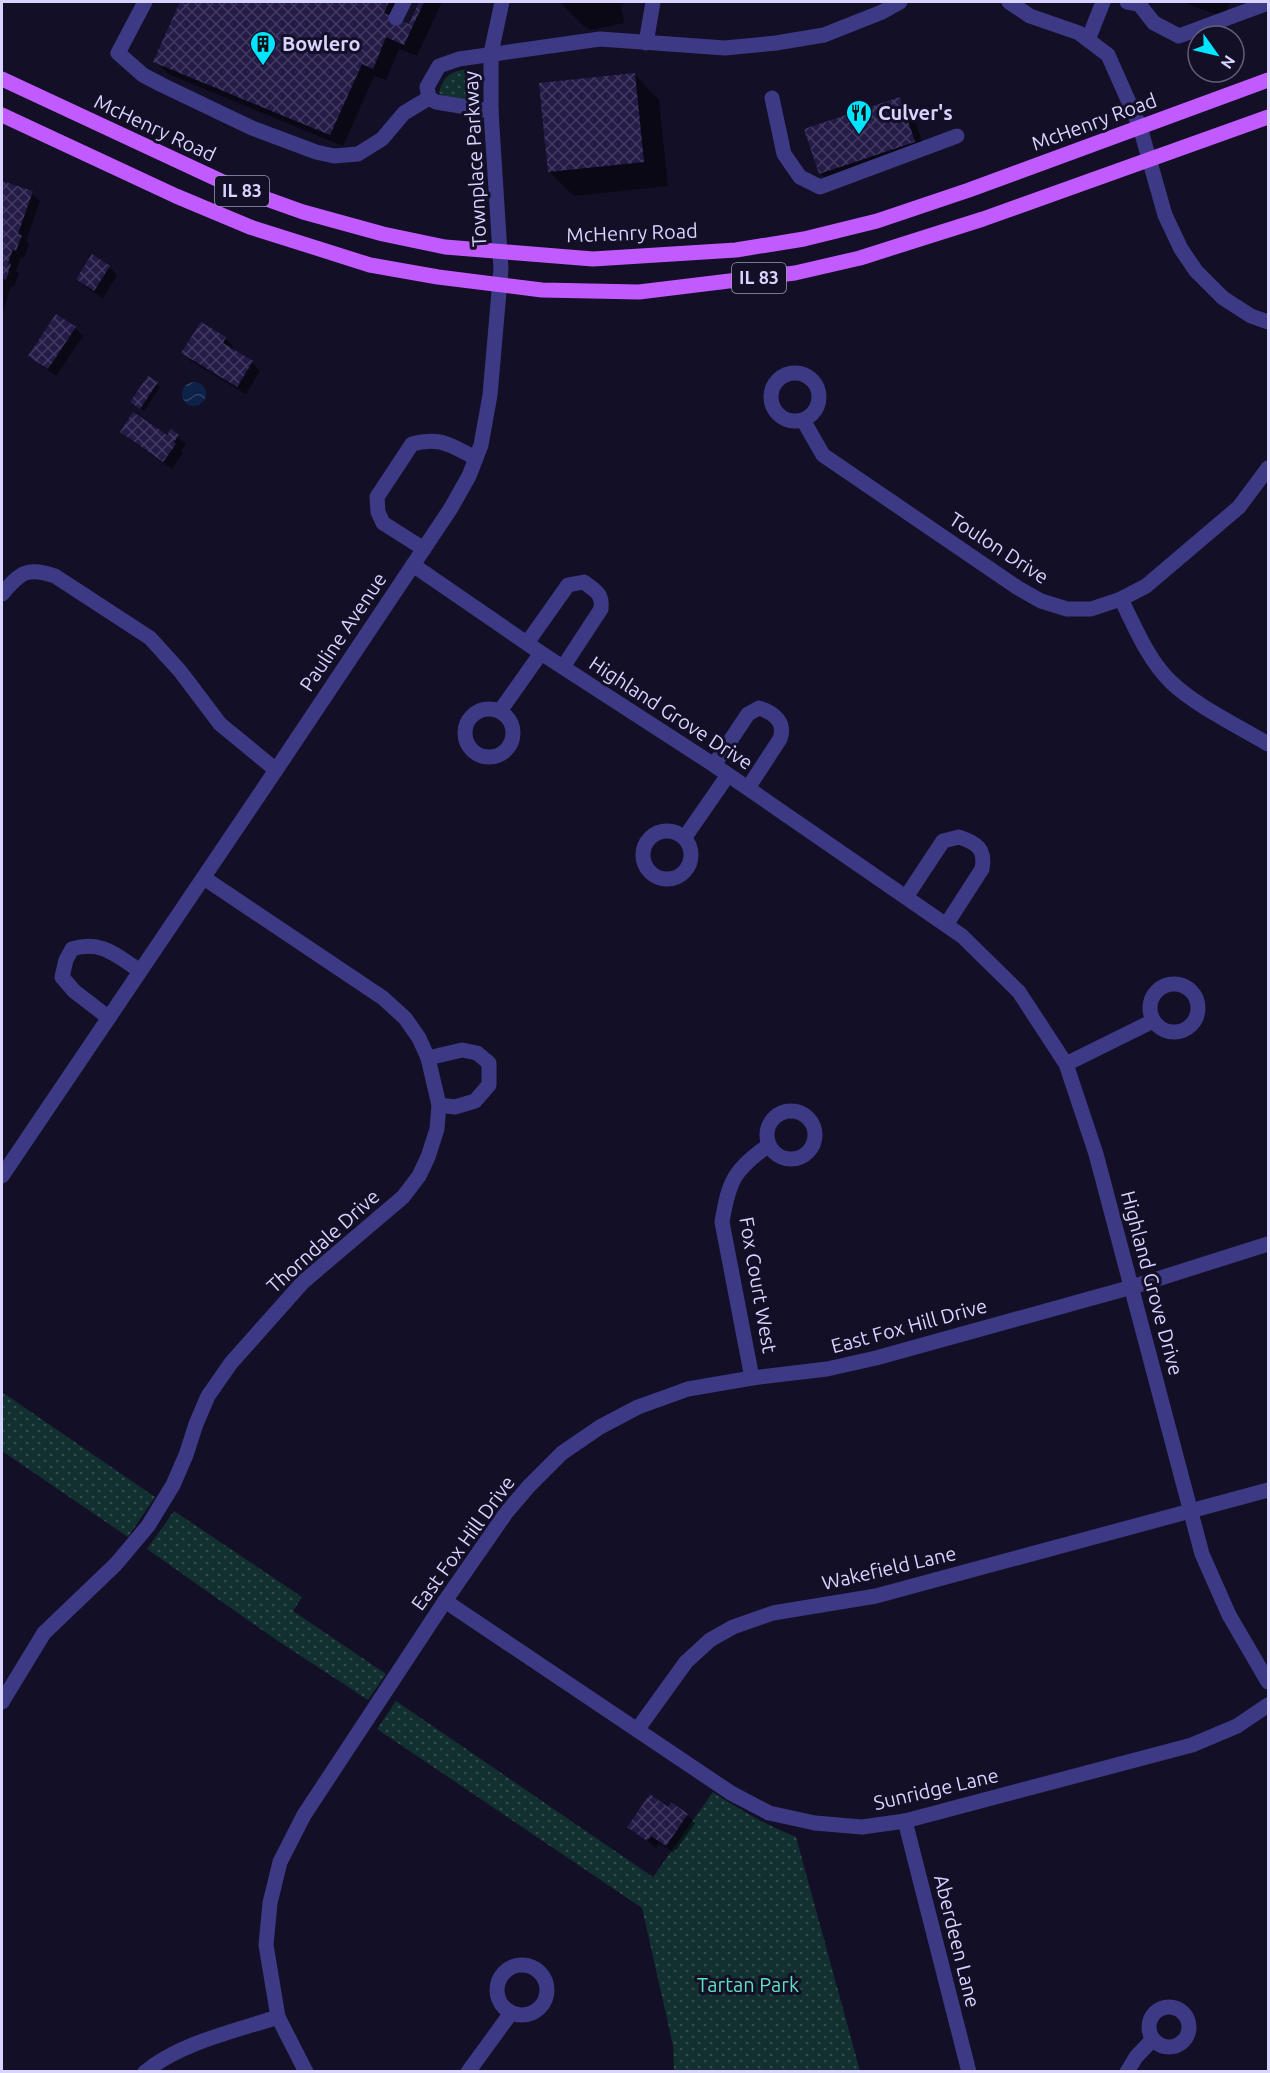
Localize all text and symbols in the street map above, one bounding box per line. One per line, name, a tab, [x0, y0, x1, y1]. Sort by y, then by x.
north arrow	[1186, 24, 1246, 84]
building icon: Bowlero	[248, 29, 278, 67]
place label: Bowlero	[282, 32, 360, 55]
text: N	[1218, 52, 1239, 72]
street label: Townplace Parkway	[458, 70, 491, 248]
street label: McHenry Road	[1028, 88, 1160, 155]
street label: McHenry Road	[91, 89, 220, 166]
restaurant icon: Culver's	[844, 98, 874, 136]
place label: Culver's	[878, 101, 953, 124]
road number: IL 83	[215, 176, 269, 206]
street label: McHenry Road	[566, 219, 698, 246]
road number: IL 83	[732, 263, 786, 293]
street label: Toulon Drive	[945, 507, 1053, 588]
street label: Pauline Avenue	[294, 568, 391, 695]
street label: Highland Grove Drive	[585, 651, 757, 774]
street label: Thorndale Drive	[262, 1184, 384, 1297]
street label: Highland Grove Drive	[1117, 1188, 1188, 1378]
street label: Fox Court West	[735, 1215, 782, 1355]
street label: East Fox Hill Drive	[828, 1294, 989, 1357]
street label: East Fox Hill Drive	[406, 1471, 519, 1614]
street label: Wakefield Lane	[819, 1541, 958, 1594]
street label: Sunridge Lane	[871, 1763, 1001, 1814]
street label: Aberdeen Lane	[930, 1872, 985, 2010]
park label: Tartan Park	[697, 1973, 799, 1996]

